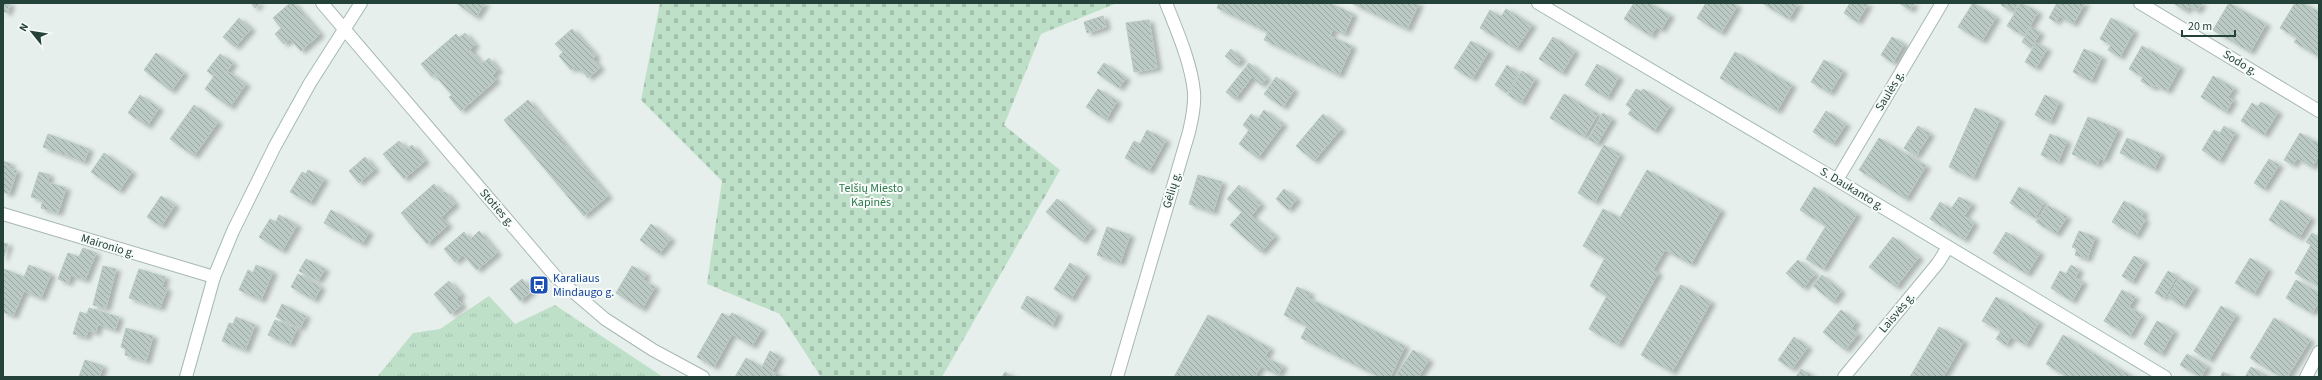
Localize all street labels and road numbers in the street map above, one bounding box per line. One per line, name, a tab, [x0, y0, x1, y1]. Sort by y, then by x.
street label: Sodo g.	[2220, 46, 2260, 80]
street label: Saulės g.	[1871, 68, 1909, 114]
street label: S. Daukanto g.	[1817, 163, 1887, 215]
street label: Gėlių g.	[1158, 170, 1186, 210]
street label: Stoties g.	[476, 185, 518, 231]
street label: Maironio g.	[79, 230, 137, 262]
street label: Laisvės g.	[1875, 289, 1919, 337]

